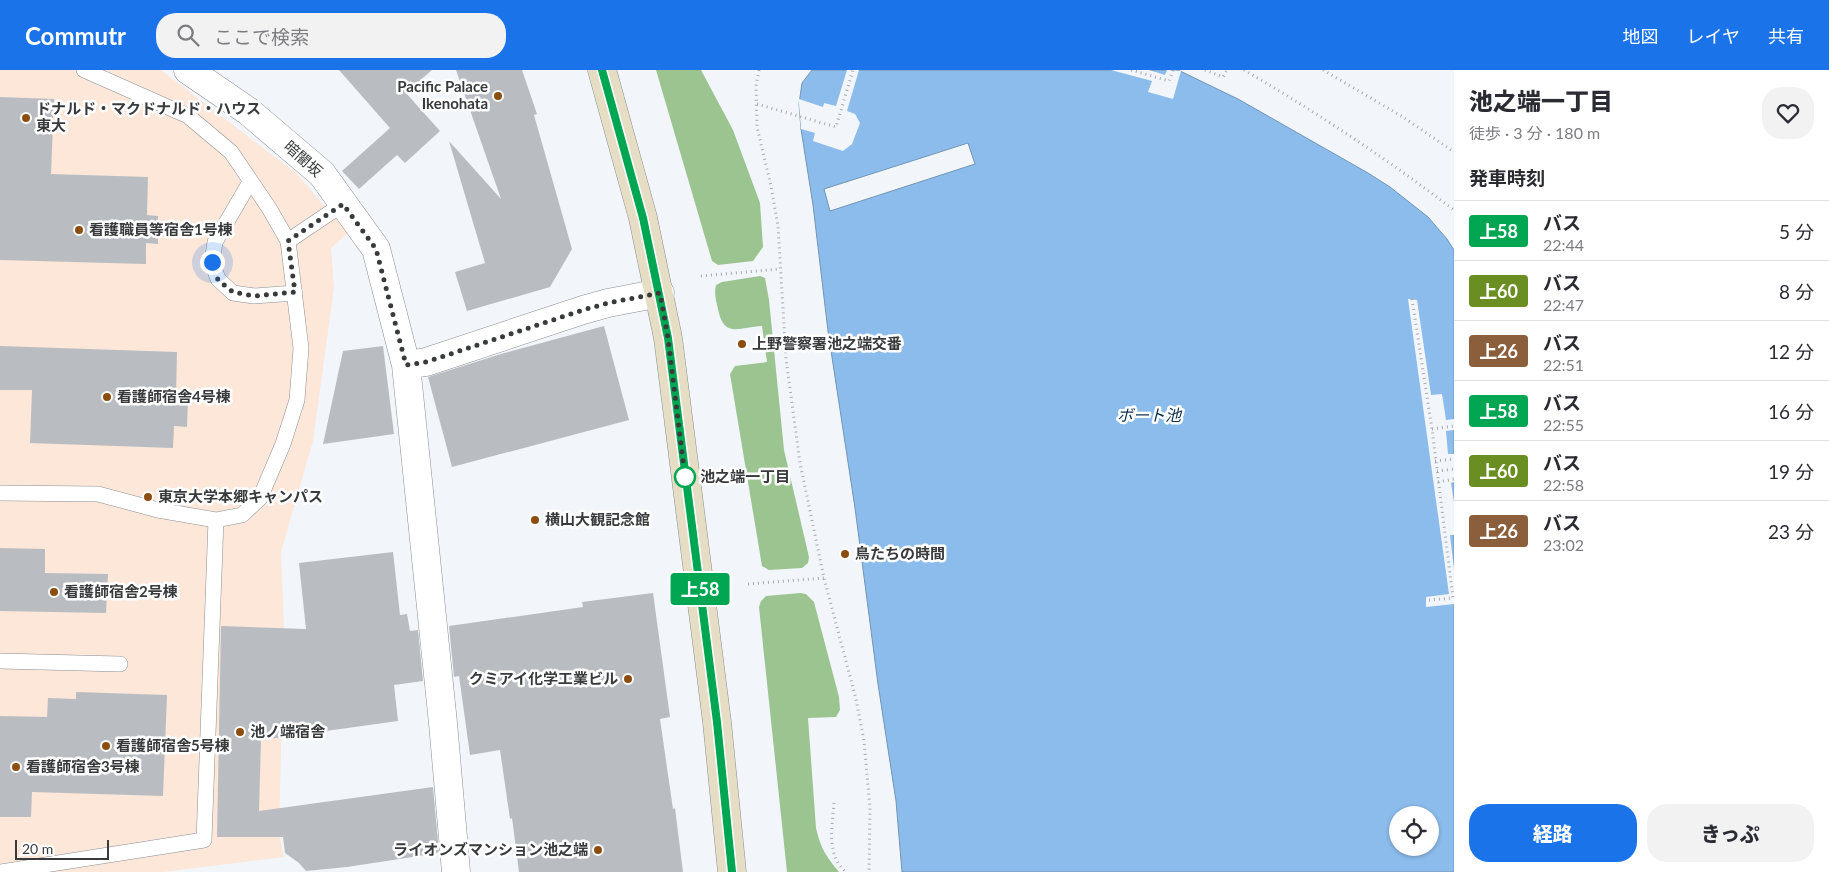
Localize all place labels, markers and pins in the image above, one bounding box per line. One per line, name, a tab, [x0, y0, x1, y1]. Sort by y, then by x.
place label: Pacific Palace Ikenohata	[397, 77, 488, 112]
marker: Pacific Palace Ikenohata	[492, 90, 504, 102]
place label: ドナルド・マクドナルド・ハウス 東大	[36, 99, 261, 134]
marker: ドナルド・マクドナルド・ハウス 東大	[20, 112, 32, 124]
place label: 看護職員等宿舎1号棟	[89, 220, 233, 238]
marker: 看護職員等宿舎1号棟	[73, 224, 85, 236]
place label: 上野警察署池之端交番	[752, 334, 902, 352]
marker: 上野警察署池之端交番	[736, 338, 748, 350]
place label: 看護師宿舎4号棟	[117, 387, 231, 405]
marker: 看護師宿舎4号棟	[101, 391, 113, 403]
marker: 池之端一丁目	[674, 466, 696, 488]
place label: 池之端一丁目	[700, 467, 790, 485]
place label: 東京大学本郷キャンパス	[158, 487, 323, 505]
marker: 東京大学本郷キャンパス	[142, 491, 154, 503]
place label: 横山大観記念館	[545, 510, 650, 528]
marker: 横山大観記念館	[529, 514, 541, 526]
place label: 鳥たちの時間	[855, 544, 945, 562]
marker: 鳥たちの時間	[839, 548, 851, 560]
place label: 看護師宿舎2号棟	[64, 582, 178, 600]
marker: 看護師宿舎2号棟	[48, 586, 60, 598]
place label: クミアイ化学工業ビル	[469, 669, 618, 687]
marker: クミアイ化学工業ビル	[622, 673, 634, 685]
place label: 池ノ端宿舎	[250, 722, 326, 740]
marker: 池ノ端宿舎	[234, 726, 246, 738]
place label: 看護師宿舎5号棟	[116, 736, 230, 754]
marker: 看護師宿舎5号棟	[100, 740, 112, 752]
place label: 看護師宿舎3号棟	[26, 757, 140, 775]
marker: 看護師宿舎3号棟	[10, 761, 22, 773]
place label: ライオンズマンション池之端	[393, 840, 588, 858]
marker: ライオンズマンション池之端	[592, 844, 604, 856]

